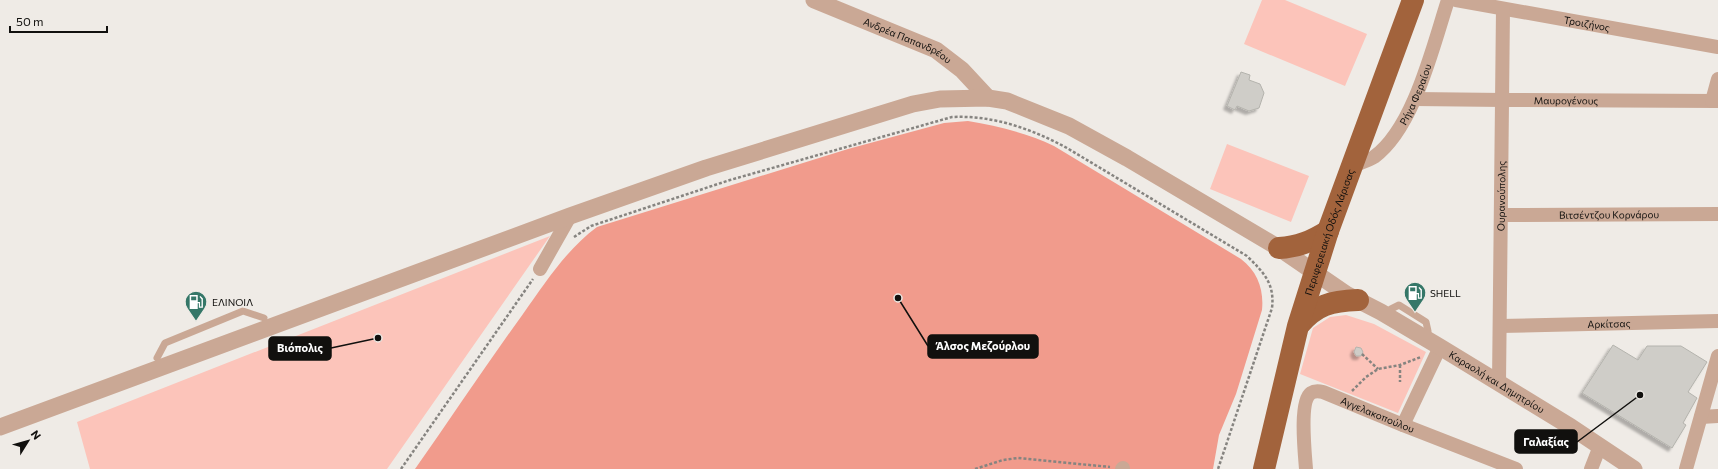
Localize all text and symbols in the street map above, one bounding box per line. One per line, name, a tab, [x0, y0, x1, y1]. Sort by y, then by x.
scale bar	[10, 8, 107, 34]
street label: Τρoιζήνος	[1563, 13, 1611, 34]
text: 50 m	[16, 14, 44, 28]
street label: Ανδρέα Παπανδρέου	[862, 15, 954, 66]
street label: Ρήγα Φεραίου	[1397, 62, 1434, 127]
street label: Μαυρογένους	[1534, 94, 1598, 106]
street label: Ουρανούπολης	[1495, 161, 1507, 231]
street label: Περιφερειακή Οδός Λάρισας	[1302, 167, 1356, 297]
street label: Βιτσέντζου Κορνάρου	[1559, 208, 1659, 221]
fuel station icon: SHELL	[1402, 280, 1428, 313]
place label: SHELL	[1430, 287, 1461, 299]
fuel station icon: ΕΛΙΝΟΙΛ	[183, 289, 209, 322]
place label: ΕΛΙΝΟΙΛ	[212, 296, 253, 308]
street label: Αρκίτσας	[1587, 317, 1631, 330]
callout: Άλσος Μεζούρλου	[928, 335, 1038, 358]
callout: Βιόπολις	[269, 337, 331, 360]
text: Άλσος Μεζούρλου	[935, 339, 1030, 352]
text: Βιόπολις	[277, 341, 323, 354]
street label: Καραολή και Δημητρίου	[1447, 348, 1547, 416]
street label: Αγγελακοπούλου	[1339, 394, 1416, 435]
north arrow	[8, 421, 48, 461]
text: N	[29, 427, 44, 442]
callout: Γαλαξίας	[1515, 430, 1577, 453]
text: Γαλαξίας	[1523, 435, 1569, 448]

